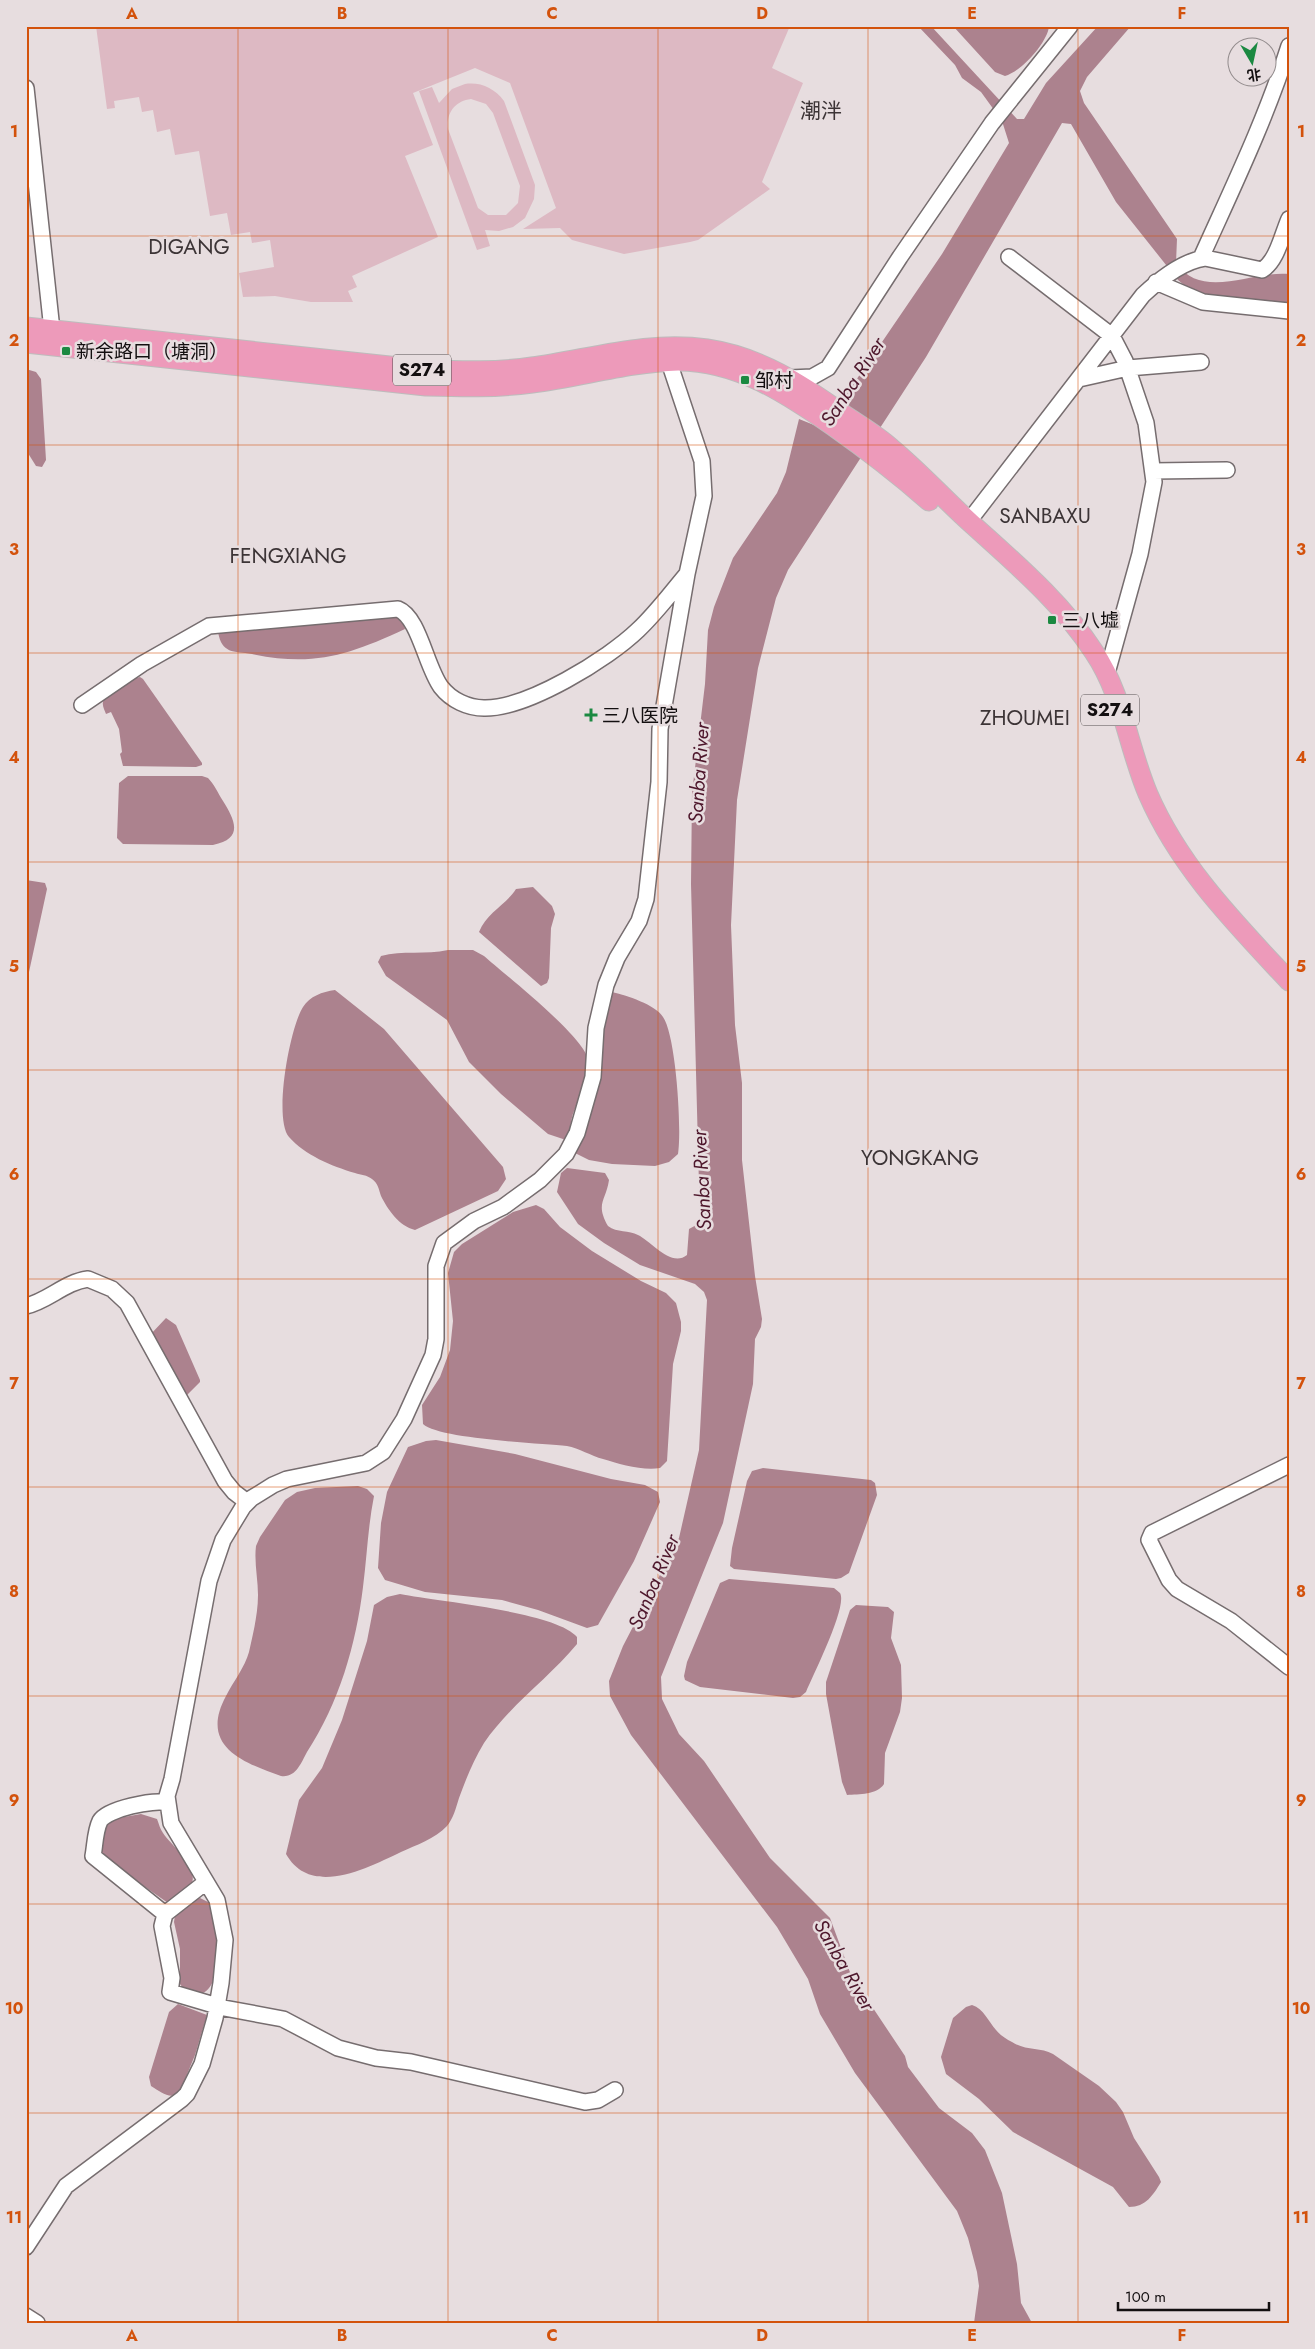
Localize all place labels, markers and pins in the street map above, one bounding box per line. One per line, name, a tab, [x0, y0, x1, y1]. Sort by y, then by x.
place label: 新余路口（塘洞）	[76, 338, 228, 365]
marker: 新余路口（塘洞）	[60, 345, 72, 357]
place label: 邹村	[755, 367, 793, 394]
marker: 邹村	[739, 374, 751, 386]
place label: 三八墟	[1062, 607, 1119, 634]
marker: 三八墟	[1046, 614, 1058, 626]
place label: 三八医院	[602, 702, 678, 729]
marker: 三八医院	[584, 708, 598, 722]

